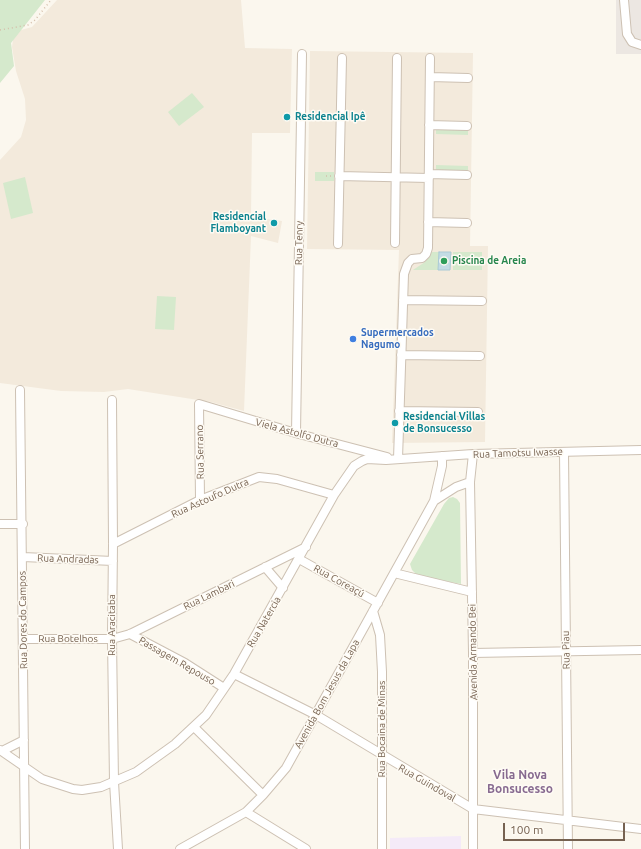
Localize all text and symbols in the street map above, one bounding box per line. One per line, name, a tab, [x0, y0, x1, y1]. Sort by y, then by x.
place label: Residencial Ipê	[295, 111, 366, 123]
marker: Residencial Ipê	[282, 112, 292, 122]
place label: Residencial Flamboyant	[210, 211, 266, 234]
marker: Residencial Flamboyant	[269, 218, 279, 228]
street label: Rua Tenry	[293, 221, 305, 265]
place label: Piscina de Areia	[452, 255, 526, 267]
marker: Piscina de Areia	[439, 256, 449, 266]
place label: Supermercados Nagumo	[361, 327, 434, 350]
marker: Supermercados Nagumo	[348, 334, 358, 344]
place label: Residencial Villas de Bonsucesso	[403, 411, 485, 434]
street label: Viela Astolfo Dutra	[254, 416, 340, 450]
marker: Residencial Villas de Bonsucesso	[390, 418, 400, 428]
street label: Rua Serrano	[194, 425, 206, 479]
street label: Rua Tamotsu Iwasse	[473, 445, 563, 461]
street label: Rua Astoufo Dutra	[169, 476, 251, 520]
street label: Rua Andradas	[37, 552, 99, 566]
street label: Rua Coreaçú	[312, 562, 366, 600]
street label: Rua Dores do Campos	[16, 571, 30, 669]
street label: Rua Lambari	[181, 577, 237, 613]
street label: Rua Aracitaba	[106, 594, 118, 656]
street label: Rua Natercia	[245, 594, 283, 650]
street label: Avenida Armando Bei	[466, 604, 480, 700]
street label: Rua Piau	[560, 631, 572, 669]
street label: Rua Botelhos	[38, 633, 98, 645]
street label: Passagem Repouso	[137, 634, 217, 688]
street label: Avenida Bom Jesus da Lapa	[292, 637, 362, 751]
street label: Rua Bocaina de Minas	[376, 681, 388, 777]
street label: Rua Guindoval	[396, 762, 458, 804]
district label: Vila Nova Bonsucesso	[487, 768, 553, 796]
scale bar	[505, 815, 627, 841]
text: 100 m	[510, 823, 543, 836]

